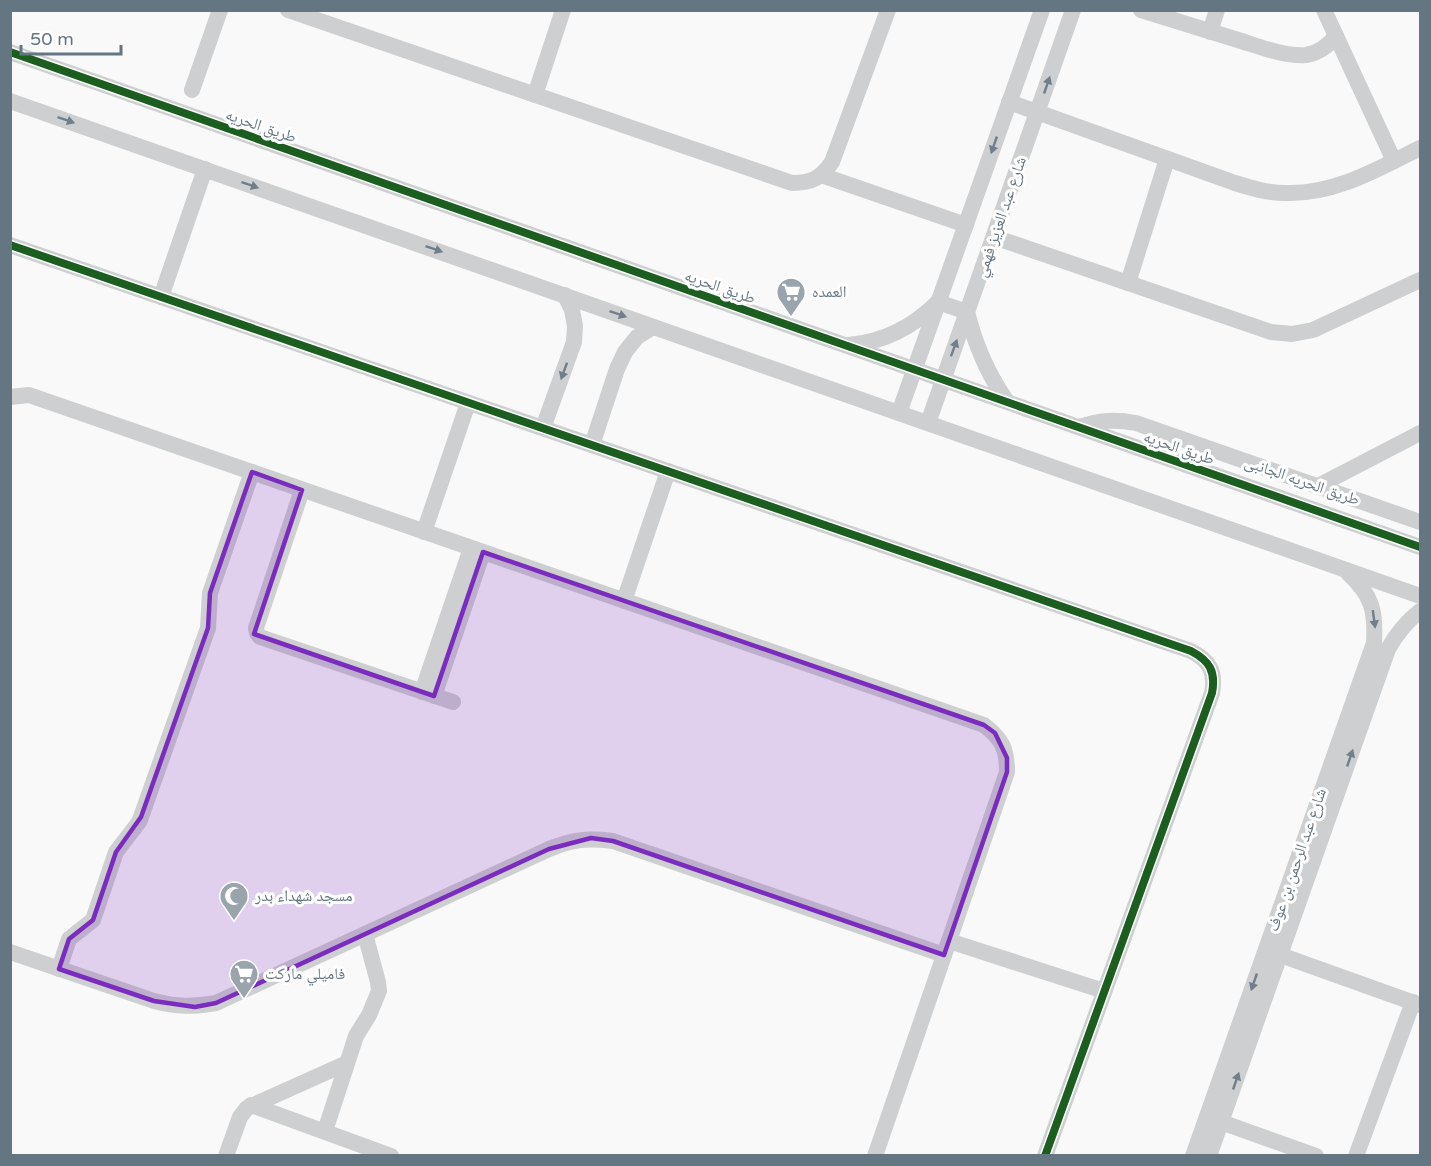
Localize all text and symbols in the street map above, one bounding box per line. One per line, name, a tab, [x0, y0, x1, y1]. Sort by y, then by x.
scale bar	[21, 18, 122, 56]
text: 50 m	[30, 28, 74, 50]
one-way arrow	[1043, 76, 1053, 94]
street label: طريق الحريه	[223, 105, 299, 147]
one-way arrow	[57, 115, 75, 125]
one-way arrow	[989, 136, 999, 154]
street label: شارع عبد العزيز فهمي	[971, 154, 1033, 280]
one-way arrow	[241, 180, 259, 190]
one-way arrow	[425, 245, 443, 255]
street label: طريق الحريه	[682, 266, 758, 308]
supermarket icon: العمده	[775, 276, 807, 318]
place label: العمده	[812, 282, 847, 302]
one-way arrow	[609, 309, 627, 319]
one-way arrow	[950, 339, 960, 357]
one-way arrow	[558, 362, 568, 380]
street label: طريق الحريه	[1141, 427, 1217, 469]
street label: طريق الحريه الجانبى	[1242, 452, 1362, 510]
one-way arrow	[1369, 610, 1378, 629]
one-way arrow	[1345, 749, 1355, 767]
street label: شارع عبد الرحمن بن عوف	[1263, 786, 1331, 934]
mosque icon: مسجد شهداء بدر	[218, 880, 250, 922]
place label: مسجد شهداء بدر	[254, 886, 353, 906]
supermarket icon: فاميلي ماركت	[228, 958, 260, 1000]
place label: فاميلي ماركت	[265, 964, 345, 986]
one-way arrow	[1249, 973, 1259, 991]
one-way arrow	[1231, 1071, 1241, 1089]

